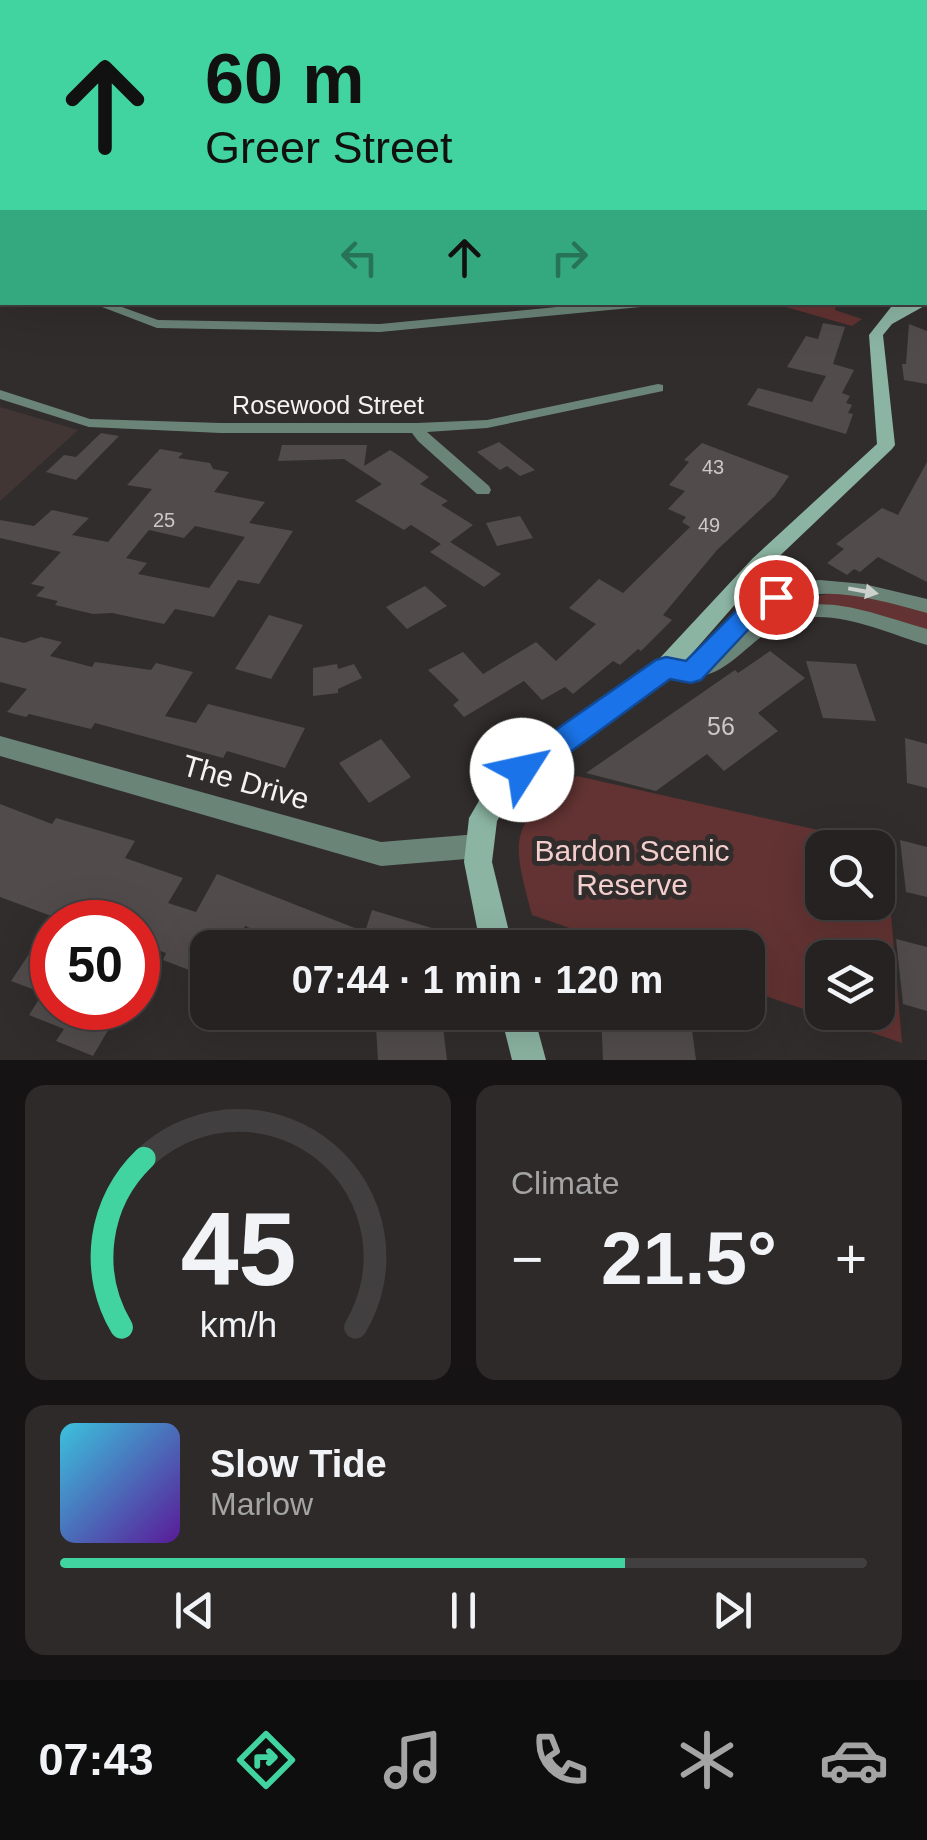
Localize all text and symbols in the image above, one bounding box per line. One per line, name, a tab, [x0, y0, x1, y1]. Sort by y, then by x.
icon: ahead	[40, 40, 170, 170]
text: 60 m	[205, 40, 365, 118]
text: Greer Street	[205, 122, 453, 173]
icon: left	[332, 230, 387, 285]
icon: ahead	[437, 230, 492, 285]
icon: right	[542, 230, 597, 285]
street label: Rosewood Street	[232, 391, 424, 419]
house number: 43	[702, 456, 724, 478]
house number: 25	[153, 509, 175, 531]
house number: 49	[698, 514, 720, 536]
pin	[734, 555, 819, 640]
icon: arrive	[749, 570, 804, 625]
one-way arrow	[847, 584, 879, 599]
house number: 56	[707, 712, 735, 740]
position arrow	[470, 718, 574, 822]
street label: The Drive	[179, 748, 313, 816]
map controls	[805, 830, 895, 1030]
button: search	[805, 830, 895, 920]
park label: Bardon Scenic Reserve	[534, 834, 730, 901]
speed limit sign: 50	[30, 900, 160, 1030]
button: layers	[805, 940, 895, 1030]
text: 07:44 · 1 min · 120 m	[292, 959, 663, 1001]
text: Climate	[511, 1165, 619, 1201]
text: 45	[180, 1191, 296, 1307]
text: 21.5°	[601, 1216, 777, 1300]
text: −	[511, 1228, 543, 1290]
text: +	[835, 1228, 867, 1290]
text: km/h	[199, 1305, 277, 1345]
text: Slow Tide	[210, 1443, 387, 1485]
text: Marlow	[210, 1486, 313, 1522]
icon: previous	[167, 1583, 222, 1638]
icon: pause	[436, 1583, 491, 1638]
icon: next	[705, 1583, 760, 1638]
icon: directions	[231, 1725, 301, 1795]
icon: music	[378, 1725, 448, 1795]
icon: phone	[525, 1725, 595, 1795]
icon: climate	[672, 1725, 742, 1795]
icon: car	[819, 1725, 889, 1795]
text: 07:43	[38, 1734, 154, 1785]

